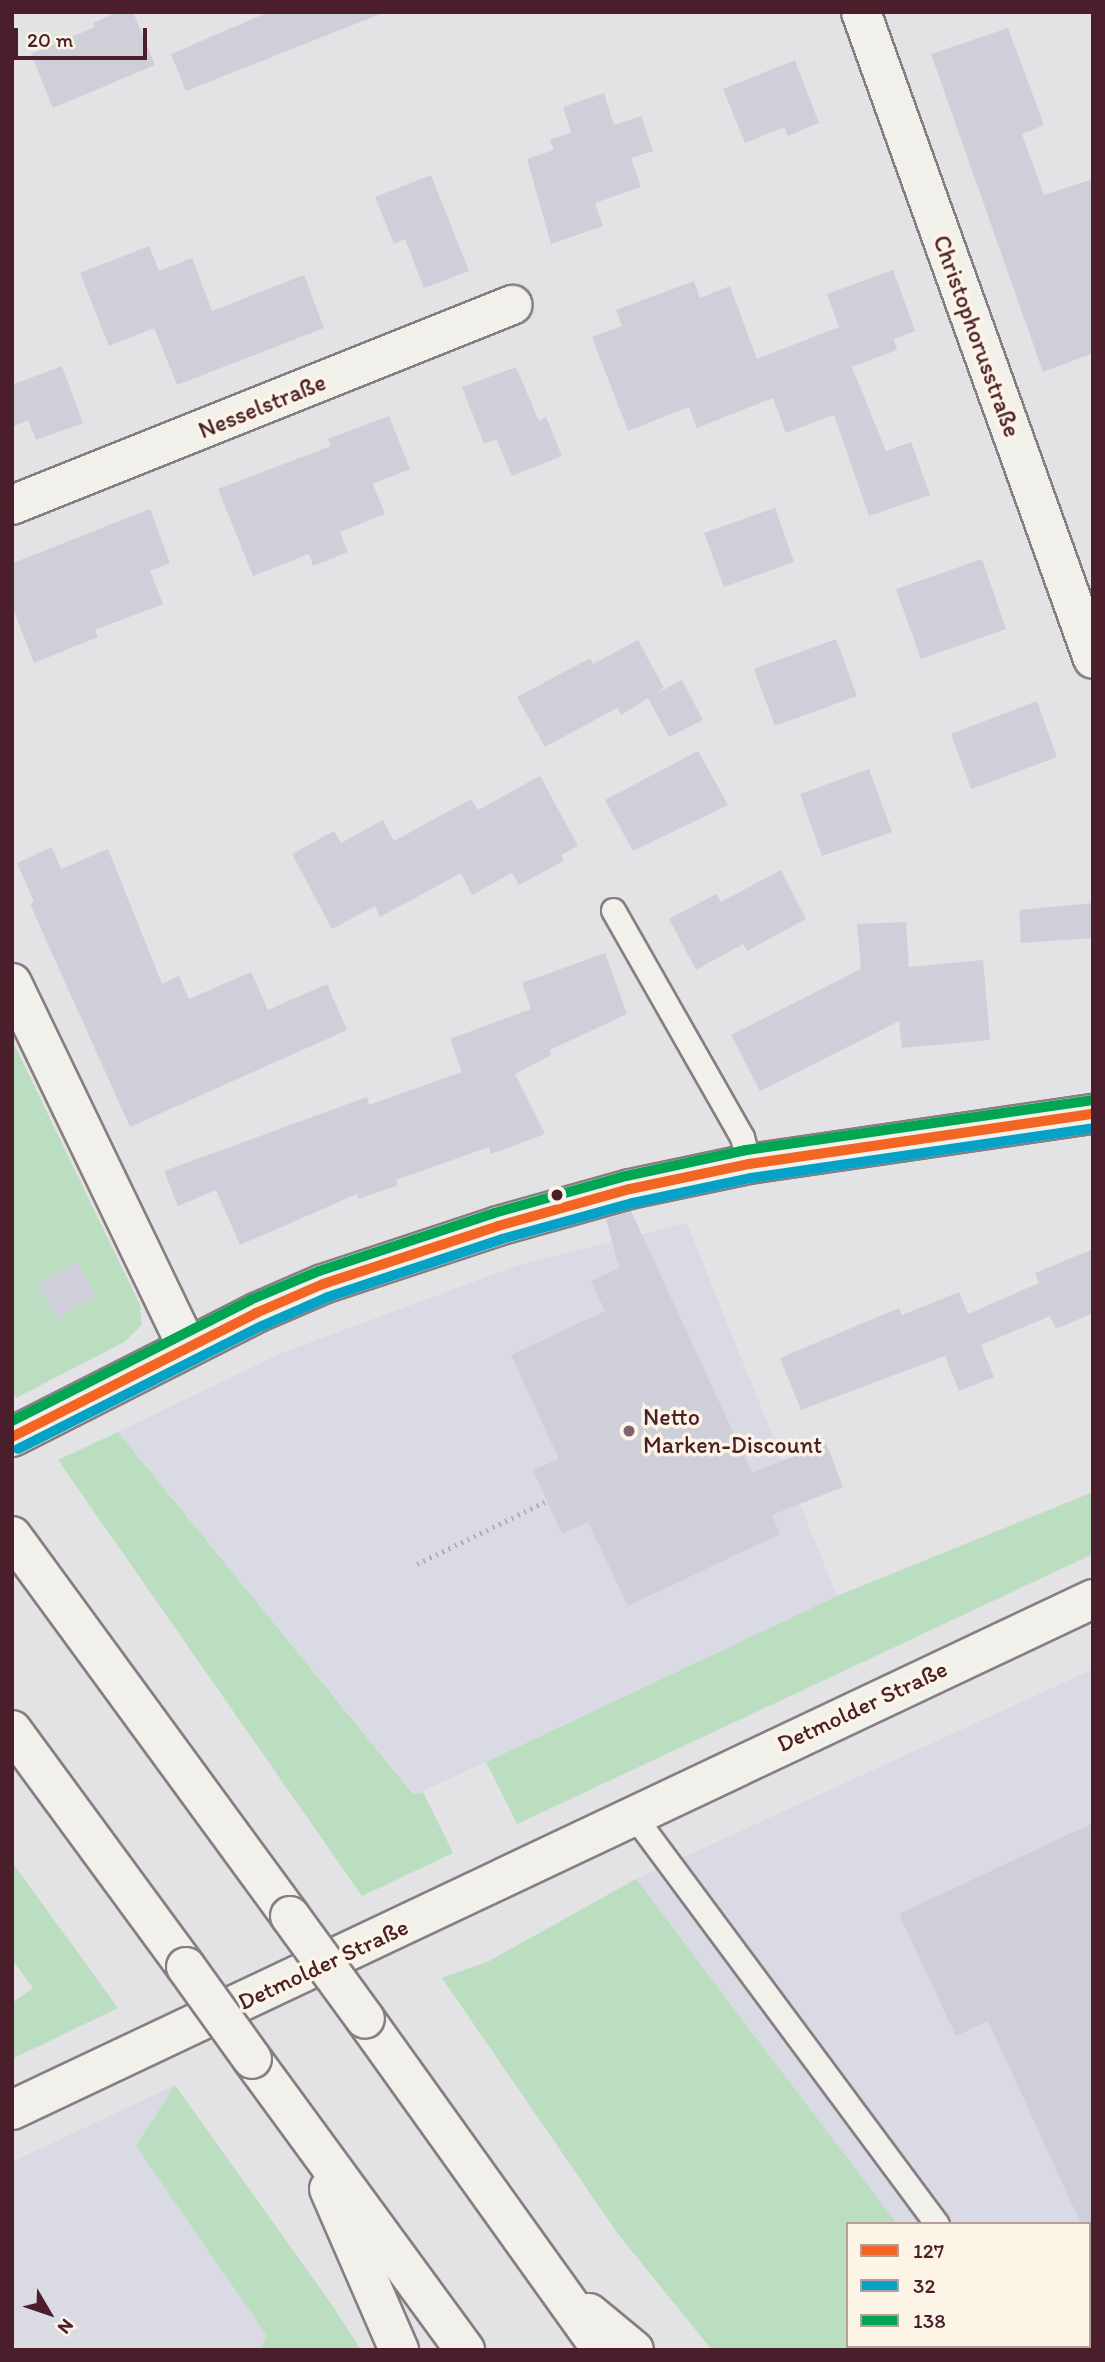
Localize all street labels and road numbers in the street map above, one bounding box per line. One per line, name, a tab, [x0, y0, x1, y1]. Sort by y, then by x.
street label: Christophorusstraße	[927, 231, 1027, 441]
street label: Nesselstraße	[194, 367, 330, 445]
street label: Detmolder Straße	[772, 1654, 952, 1758]
street label: Detmolder Straße	[233, 1912, 413, 2016]

